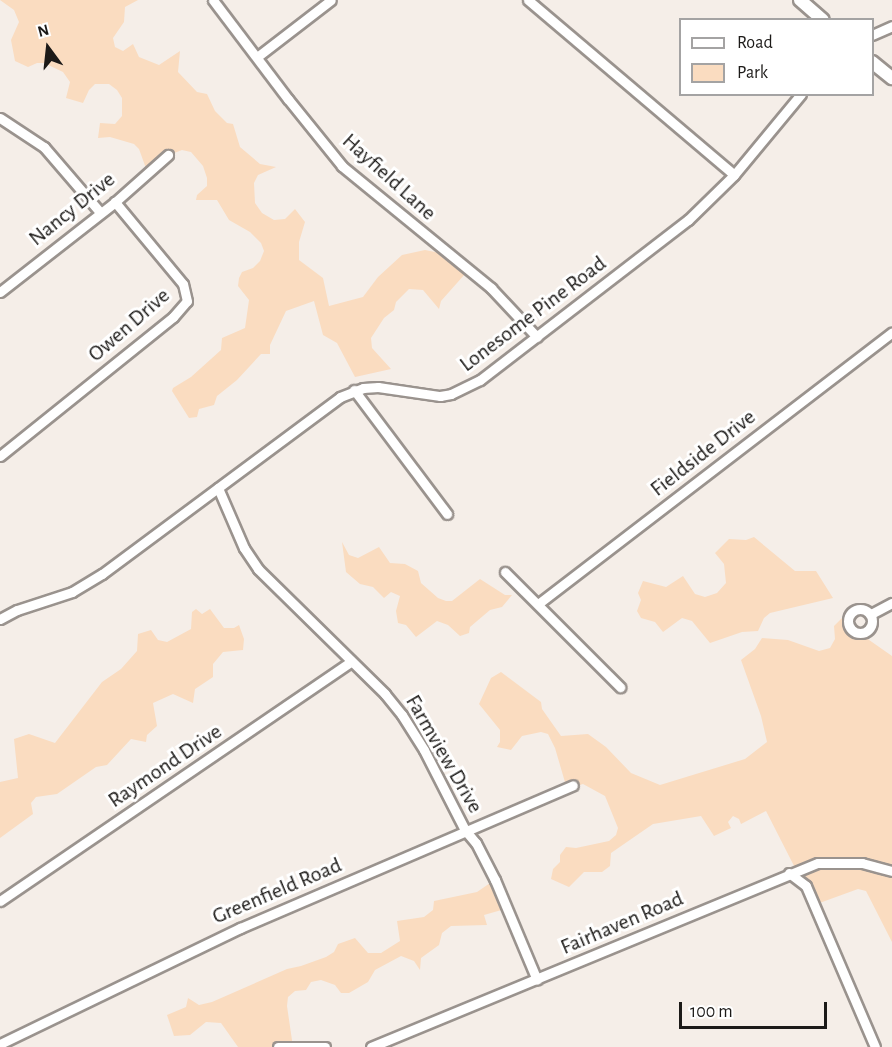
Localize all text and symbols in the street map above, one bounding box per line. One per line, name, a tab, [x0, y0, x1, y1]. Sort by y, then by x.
north arrow	[18, 18, 78, 78]
legend	[679, 18, 874, 96]
text: N	[36, 21, 51, 40]
text: Road	[737, 34, 773, 52]
text: Park	[737, 64, 768, 82]
street label: Hayfield Lane	[337, 128, 441, 226]
street label: Nancy Drive	[24, 166, 120, 252]
street label: Lonesome Pine Road	[455, 250, 611, 378]
street label: Owen Drive	[83, 282, 175, 368]
street label: Fieldside Drive	[645, 404, 761, 502]
street label: Farmview Drive	[400, 690, 488, 818]
street label: Raymond Drive	[103, 718, 227, 814]
street label: Greenfield Road	[208, 852, 346, 930]
street label: Fairhaven Road	[557, 885, 687, 961]
scale bar	[682, 990, 830, 1028]
text: 100 m	[690, 1003, 733, 1021]

